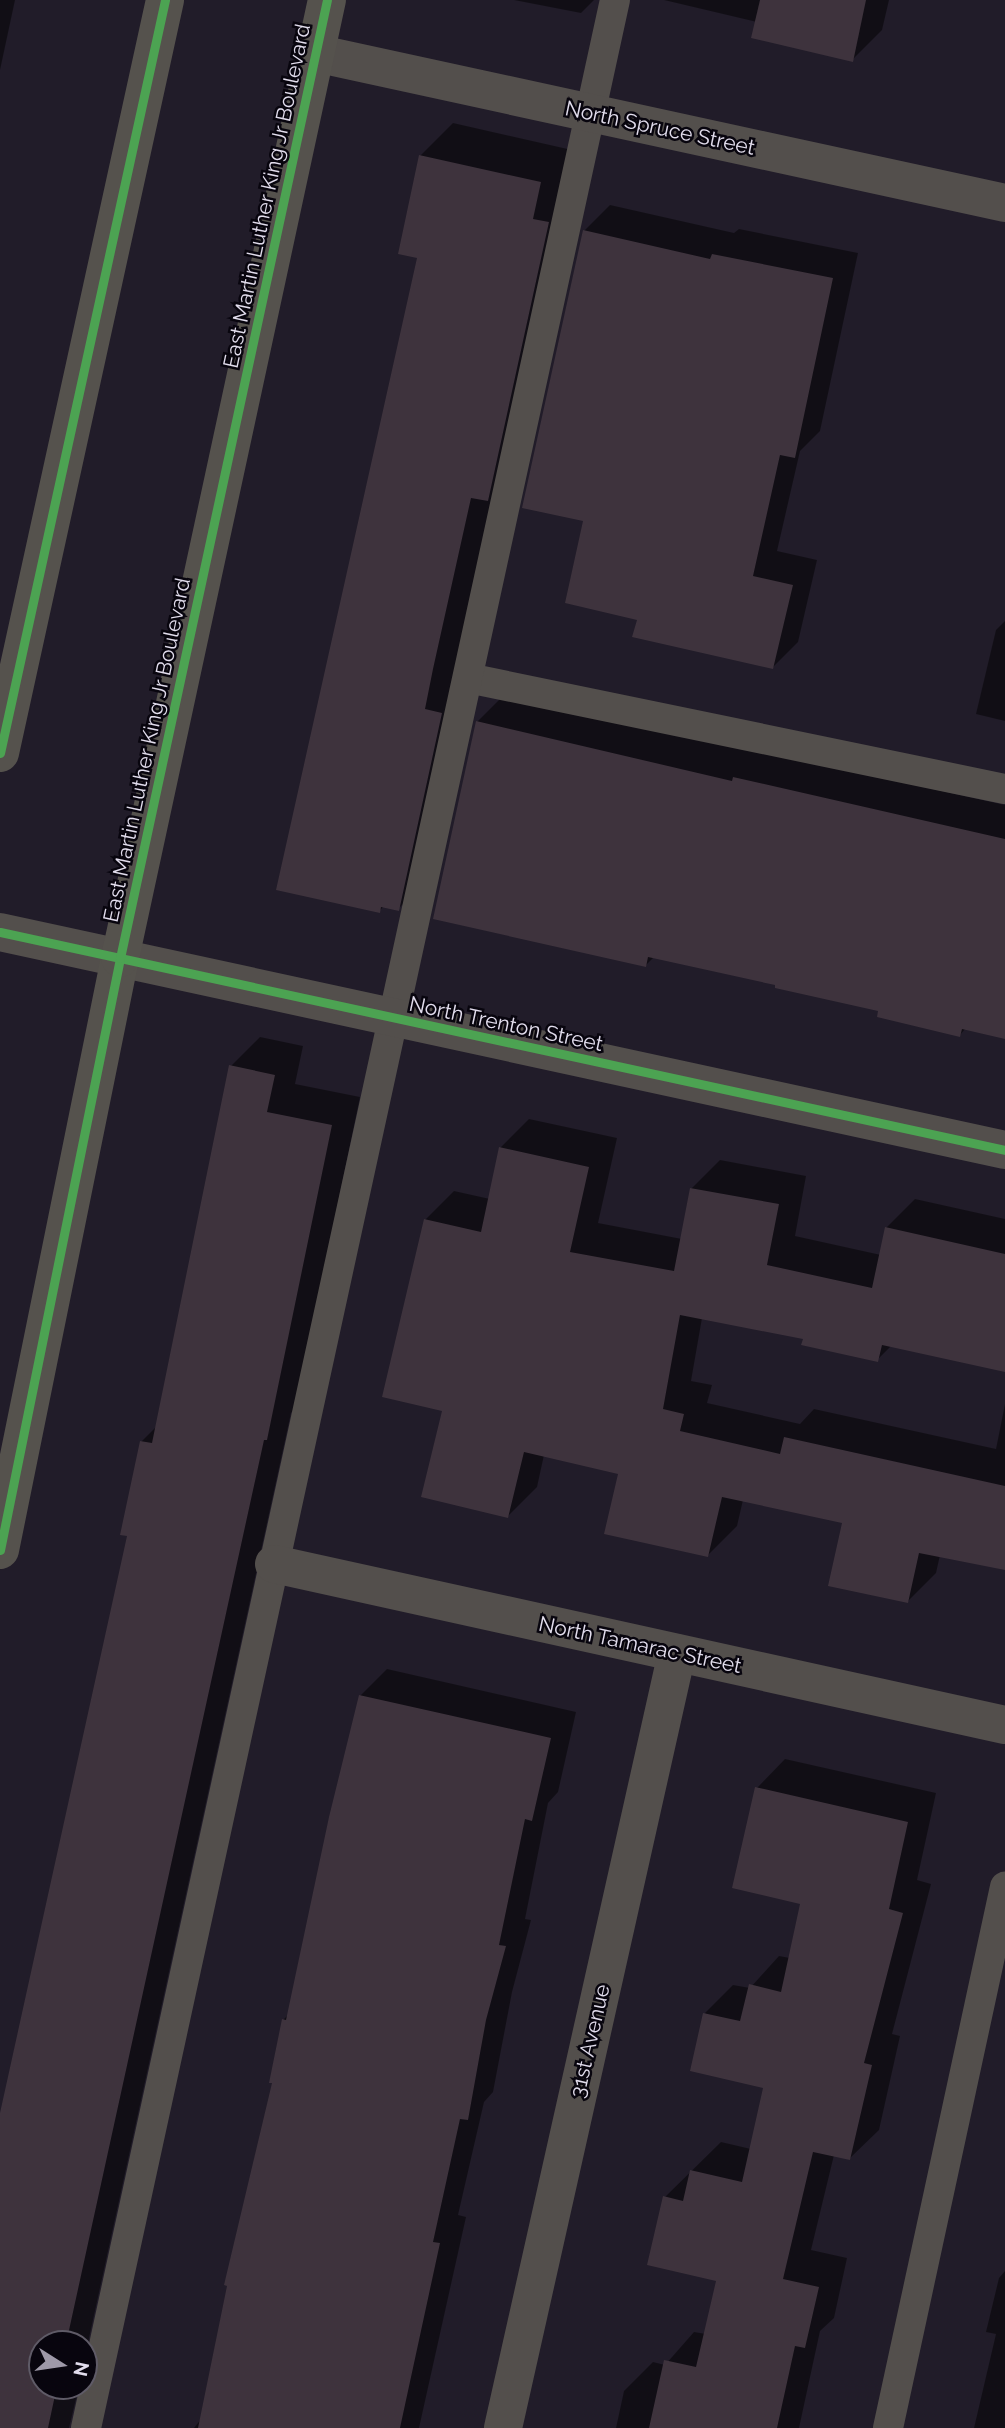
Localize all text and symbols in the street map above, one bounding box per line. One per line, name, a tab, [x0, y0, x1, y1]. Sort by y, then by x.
street label: East Martin Luther King Jr Boulevard	[218, 21, 316, 371]
street label: North Spruce Street	[563, 96, 757, 160]
street label: East Martin Luther King Jr Boulevard	[98, 575, 196, 925]
street label: North Trenton Street	[406, 991, 606, 1057]
street label: North Tamarac Street	[536, 1611, 744, 1679]
street label: 31st Avenue	[565, 1981, 615, 2101]
north arrow	[28, 2330, 98, 2400]
text: N	[69, 2360, 94, 2378]

